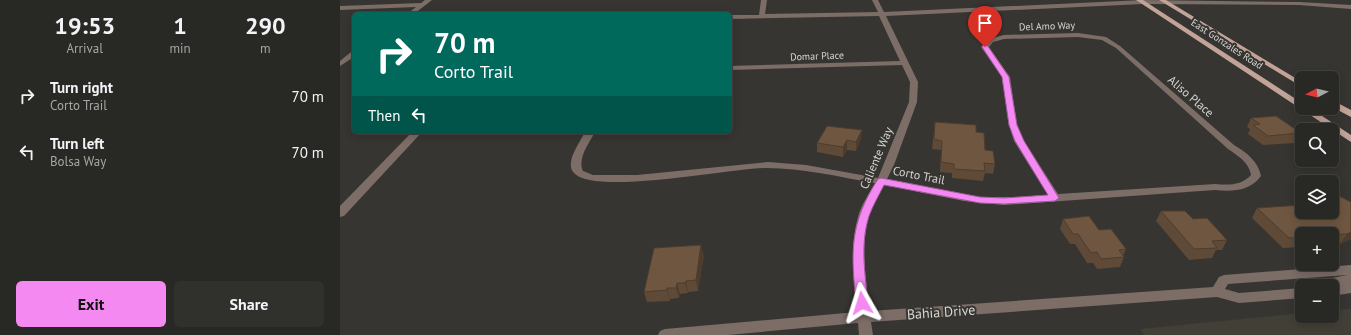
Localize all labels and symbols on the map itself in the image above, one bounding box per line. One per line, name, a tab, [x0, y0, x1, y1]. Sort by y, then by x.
pin	[968, 6, 1002, 47]
street label: East Gonzales Road	[1189, 16, 1265, 72]
street label: Del Amo Way	[1019, 19, 1076, 33]
street label: Domar Place	[790, 49, 844, 63]
north arrow	[1295, 71, 1339, 115]
street label: Aliso Place	[1165, 72, 1217, 120]
street label: Caliente Way	[856, 124, 896, 191]
street label: Corto Trail	[892, 163, 947, 187]
position arrow	[841, 282, 883, 324]
street label: Bahia Drive	[906, 301, 976, 323]

